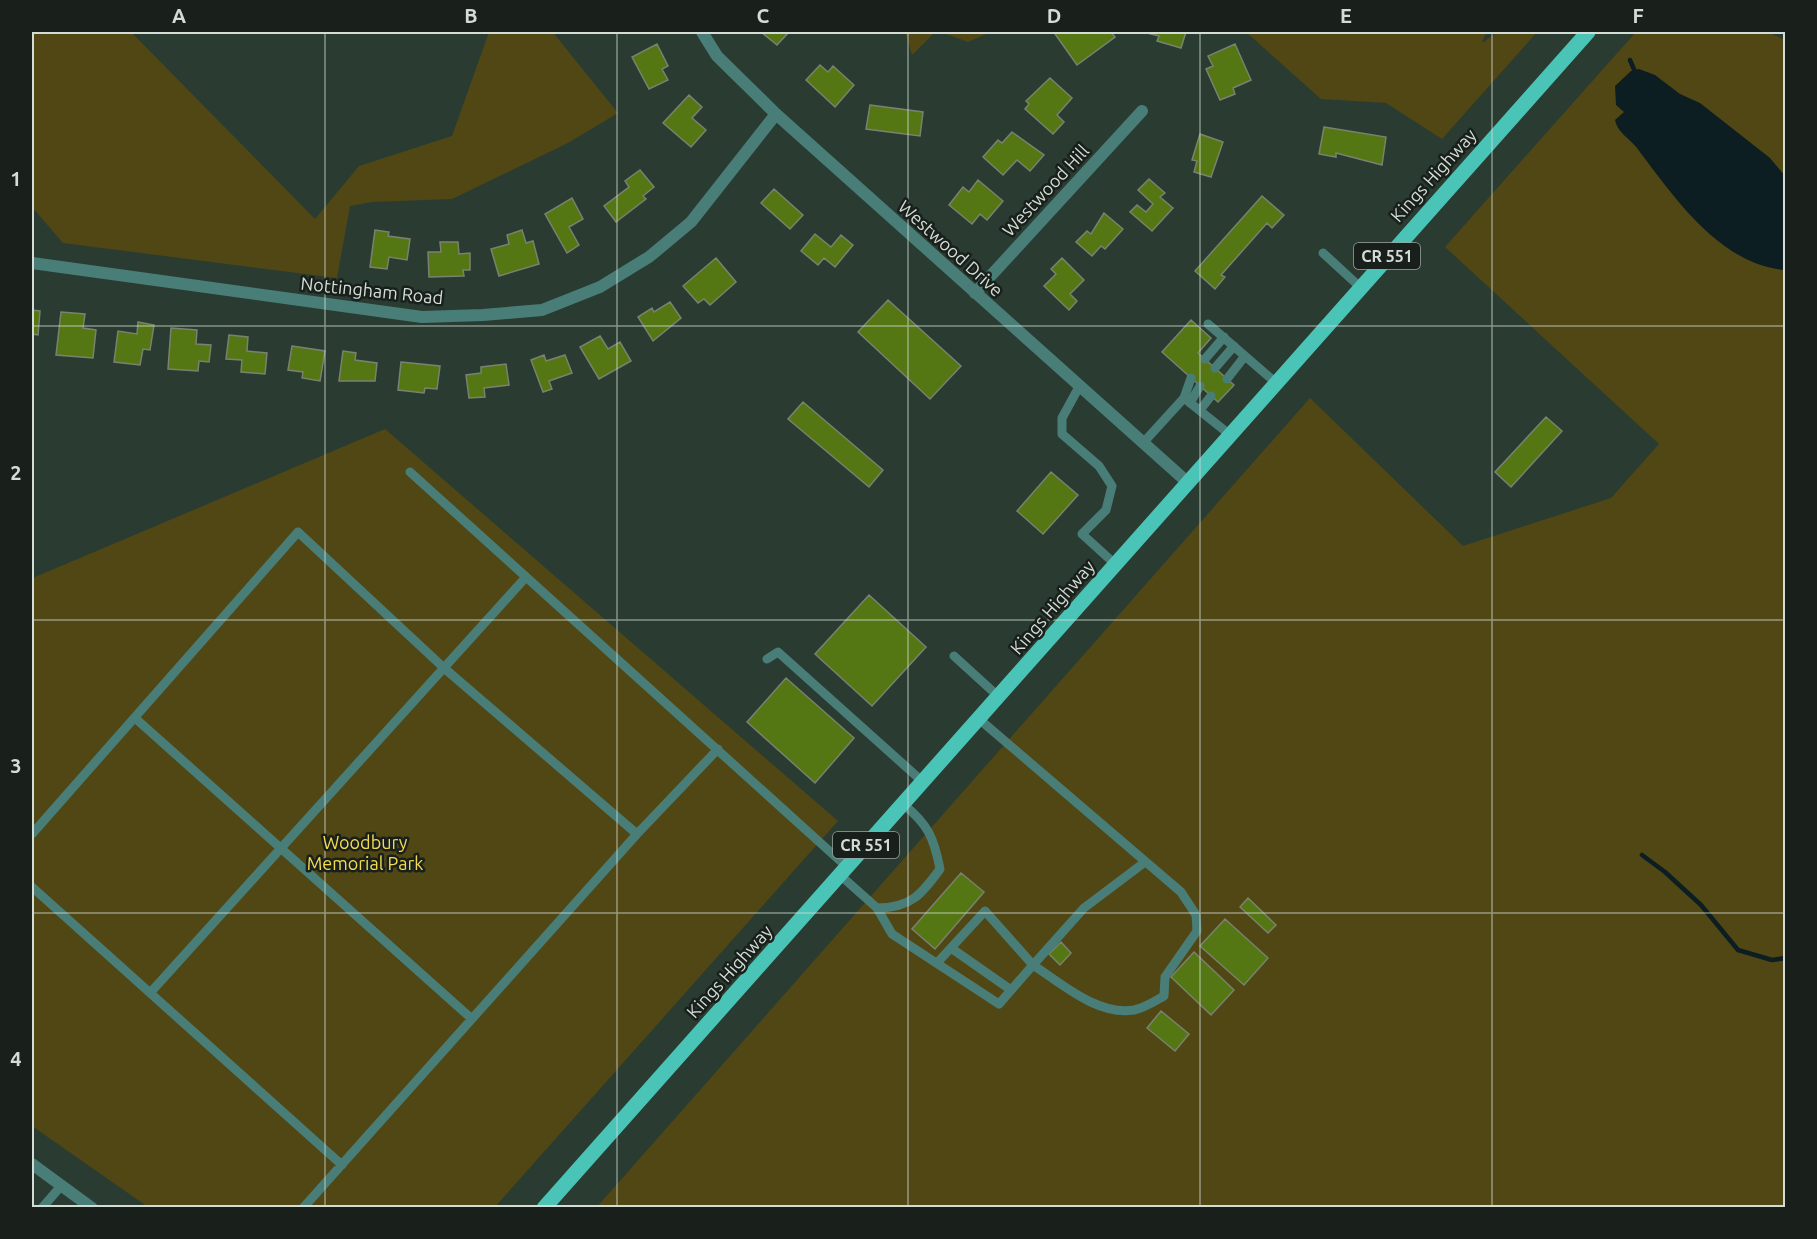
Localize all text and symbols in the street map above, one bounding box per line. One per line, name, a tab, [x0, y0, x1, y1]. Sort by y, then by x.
text: A	[172, 4, 186, 27]
text: B	[464, 4, 478, 27]
text: C	[757, 4, 770, 27]
text: D	[1047, 4, 1061, 27]
text: E	[1340, 4, 1352, 27]
text: F	[1632, 4, 1644, 27]
street label: Kings Highway	[1386, 124, 1480, 225]
street label: Westwood Hill	[998, 140, 1092, 240]
text: 1	[10, 167, 22, 190]
street label: Westwood Drive	[895, 196, 1007, 300]
road number: CR 551	[1354, 243, 1420, 269]
street label: Nottingham Road	[300, 273, 444, 307]
text: 2	[10, 461, 22, 484]
street label: Kings Highway	[1006, 556, 1098, 658]
text: 3	[10, 754, 22, 777]
park label: Woodbury Memorial Park	[307, 832, 423, 873]
road number: CR 551	[833, 832, 899, 858]
street label: Kings Highway	[682, 920, 776, 1021]
text: 4	[10, 1047, 22, 1070]

